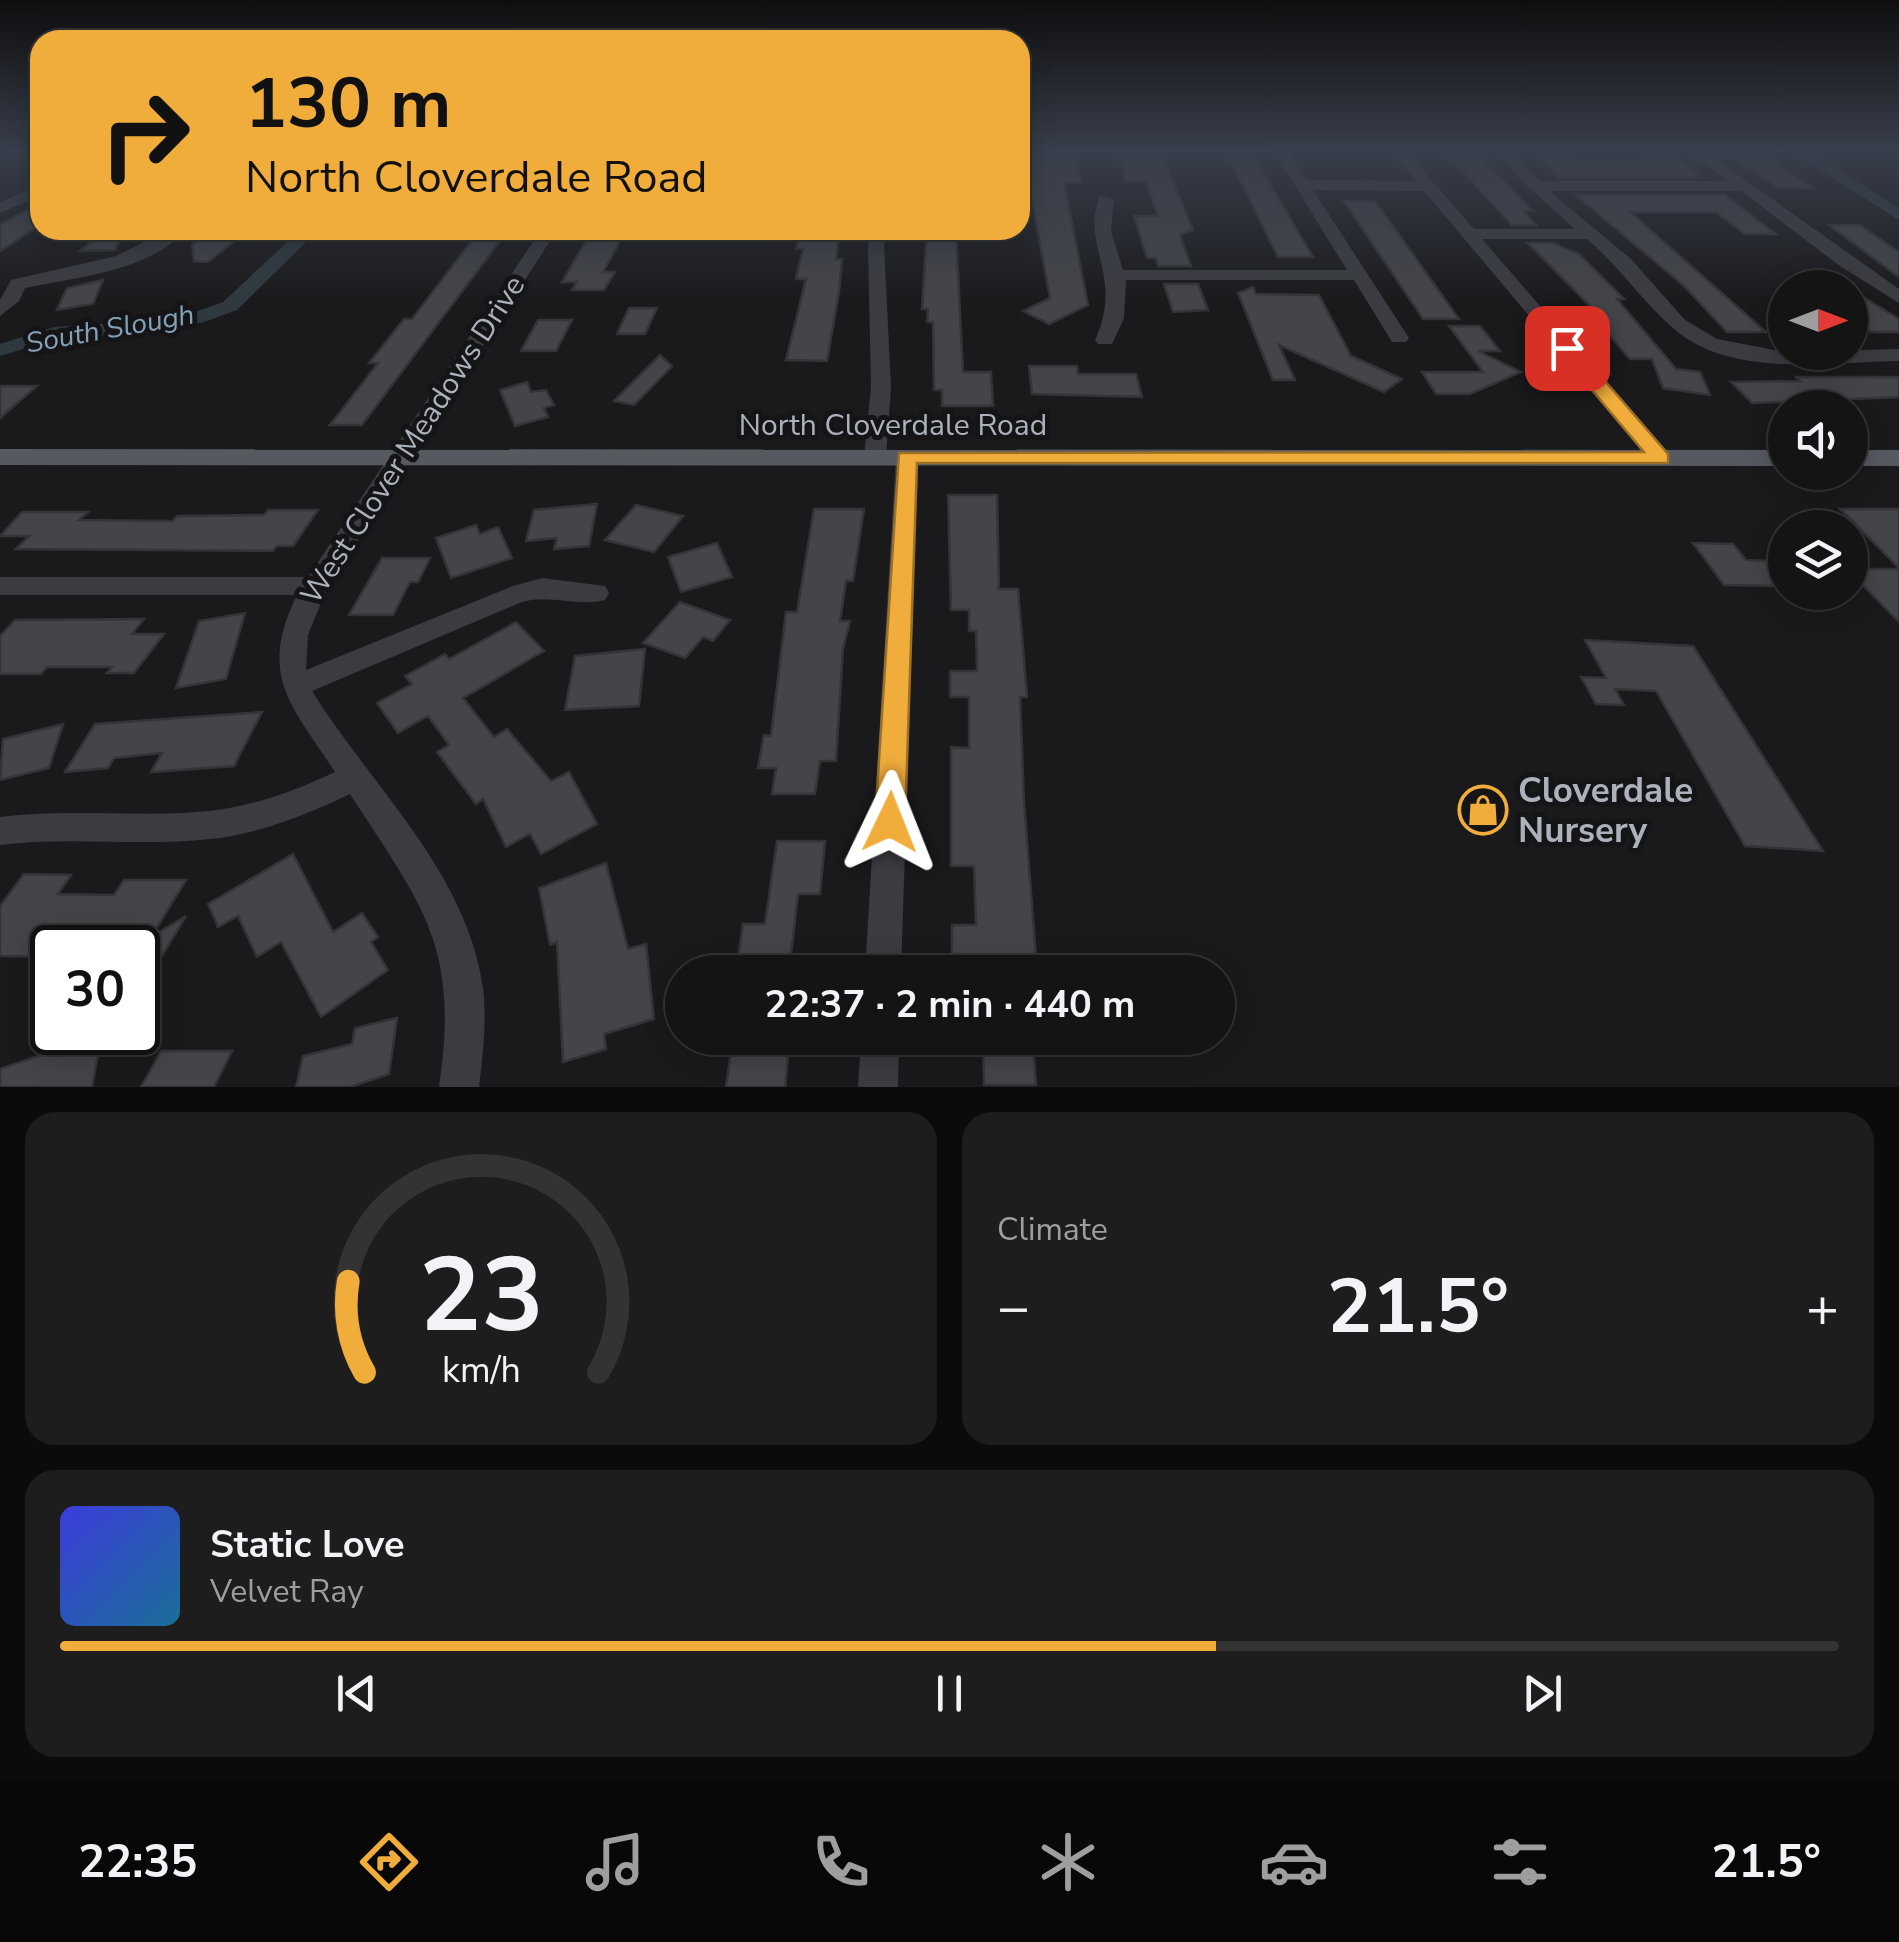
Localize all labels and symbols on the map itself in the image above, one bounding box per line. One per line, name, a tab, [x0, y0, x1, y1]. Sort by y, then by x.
street label: West Clover Meadows Drive	[291, 268, 535, 612]
north arrow	[1768, 270, 1868, 370]
water label: South Slough	[23, 295, 197, 363]
pin	[1525, 306, 1610, 391]
street label: North Cloverdale Road	[739, 405, 1047, 446]
place label: Cloverdale Nursery	[1518, 767, 1693, 854]
position arrow	[838, 770, 942, 874]
shop icon: Cloverdale Nursery	[1457, 784, 1509, 836]
speed limit sign: 30	[30, 925, 160, 1055]

